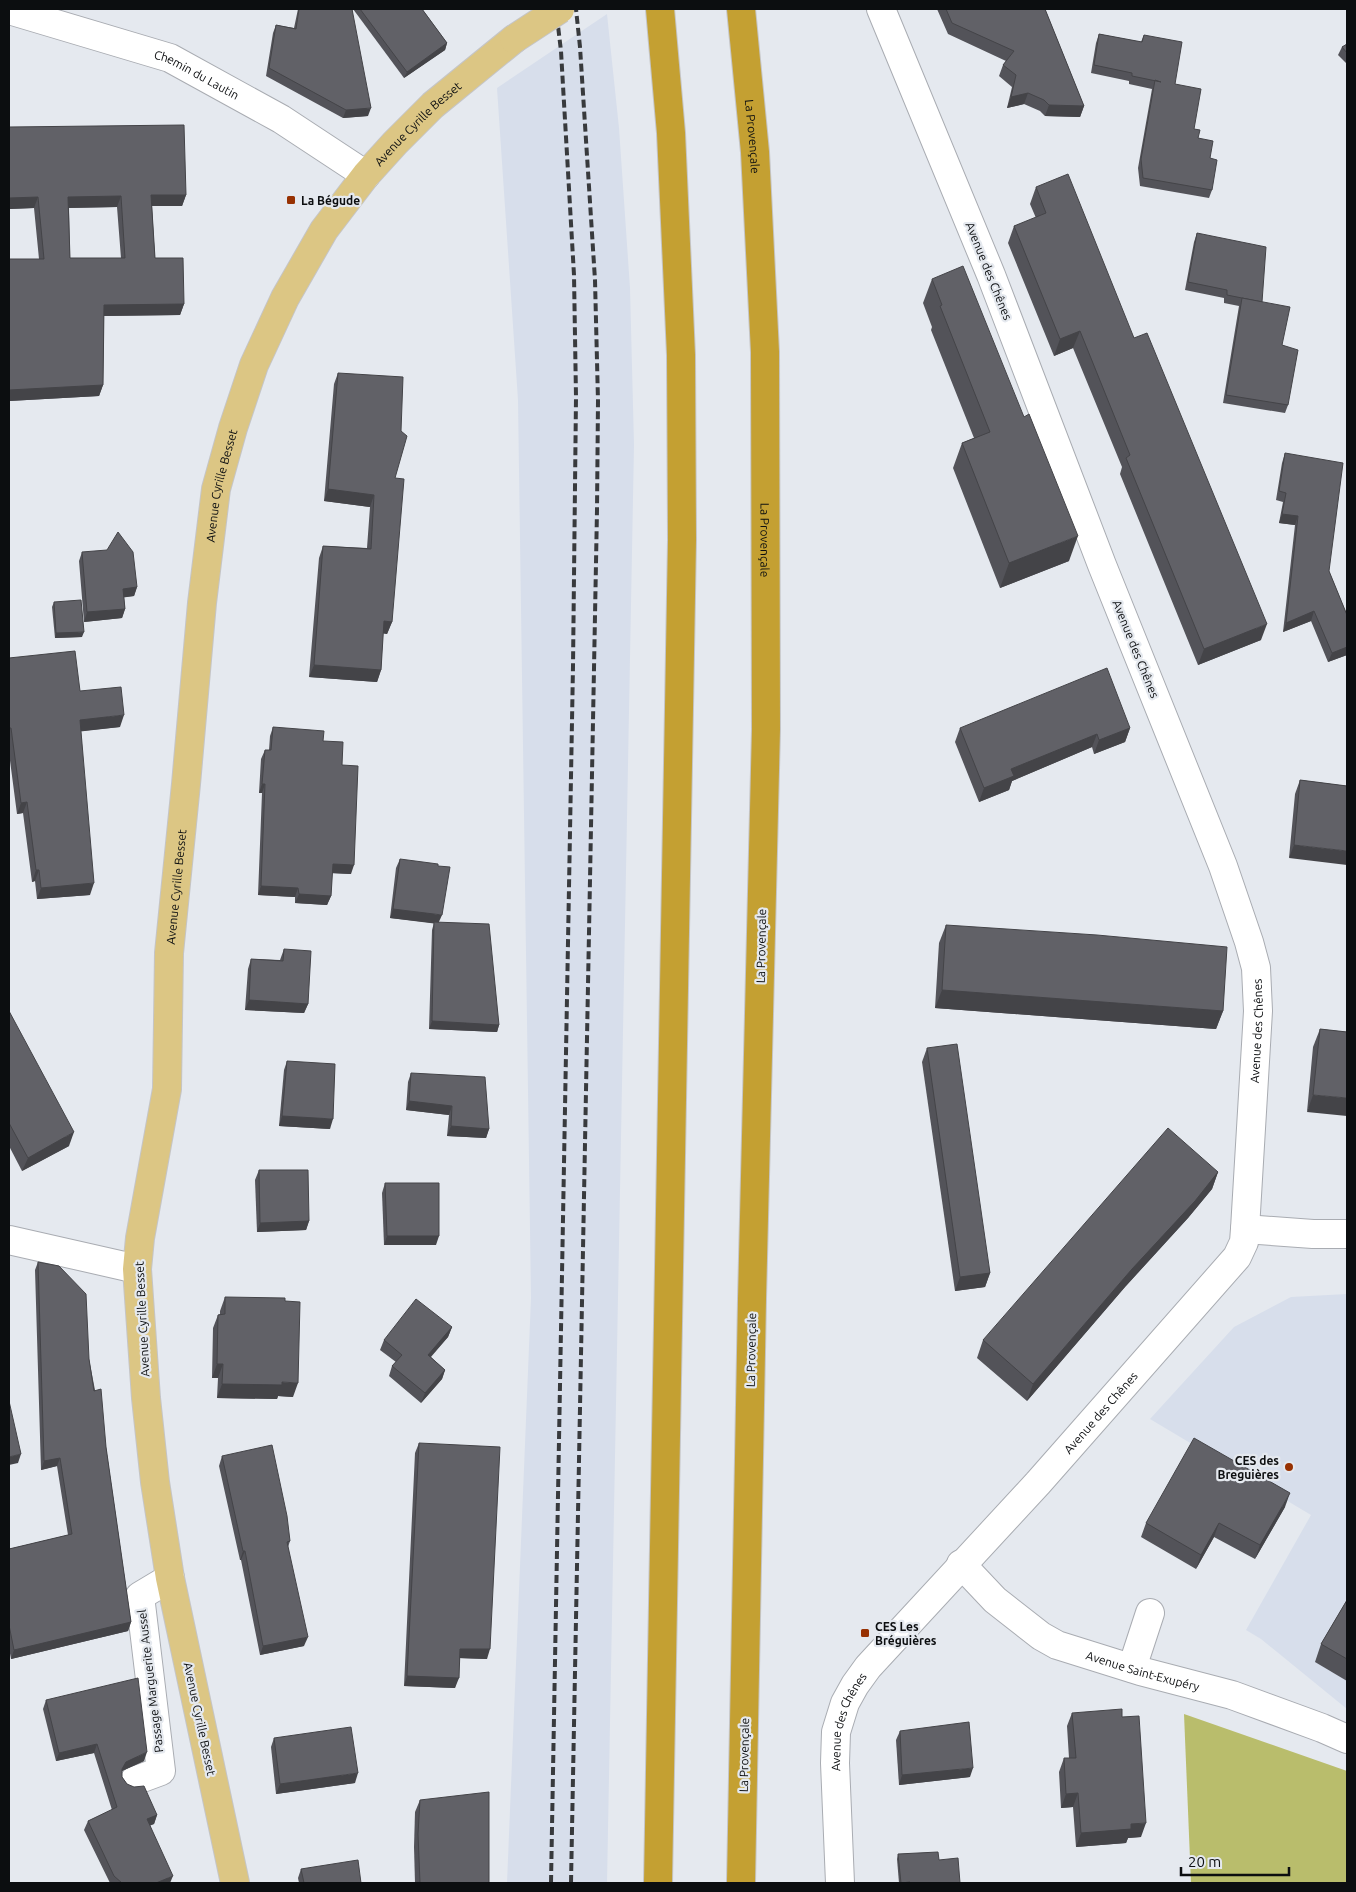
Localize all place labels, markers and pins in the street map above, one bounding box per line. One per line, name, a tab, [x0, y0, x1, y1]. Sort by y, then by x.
marker: La Bégude	[285, 194, 297, 206]
place label: La Bégude	[301, 194, 360, 207]
place label: CES des Breguières	[1218, 1454, 1279, 1481]
marker: CES des Breguières	[1283, 1461, 1295, 1473]
place label: CES Les Bréguières	[875, 1620, 937, 1647]
marker: CES Les Bréguières	[859, 1627, 871, 1639]

